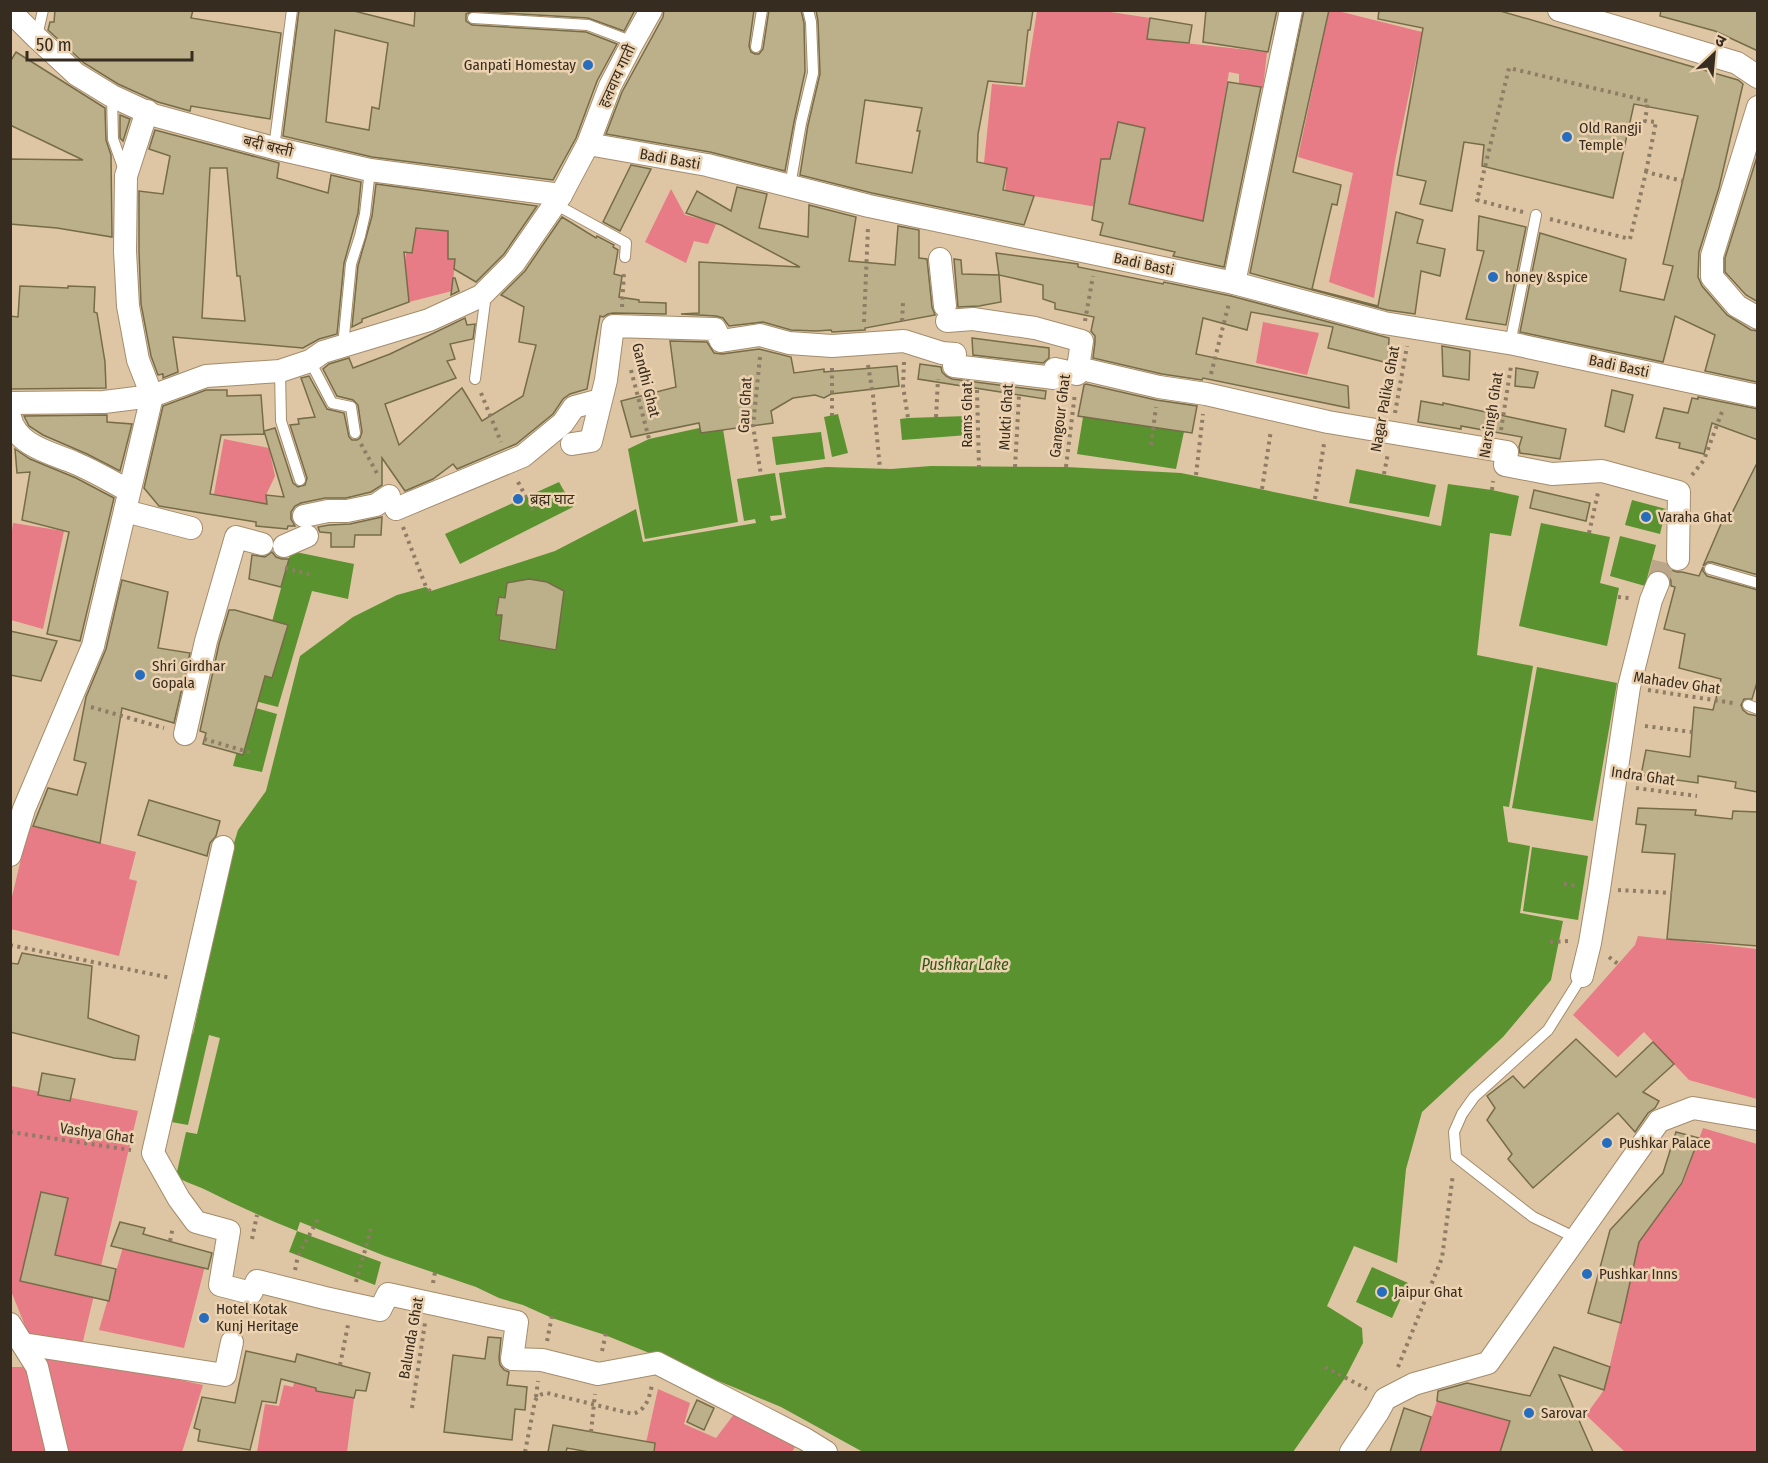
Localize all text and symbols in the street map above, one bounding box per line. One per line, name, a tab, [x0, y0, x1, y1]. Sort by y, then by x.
scale bar	[27, 24, 192, 62]
north arrow	[1684, 24, 1744, 84]
text: उ	[1712, 30, 1729, 52]
text: 50 m	[36, 34, 72, 56]
street label: हलवाय गाती	[595, 41, 640, 110]
place label: Ganpati Homestay	[464, 56, 576, 74]
marker: Ganpati Homestay	[581, 58, 595, 72]
place label: Old Rangji Temple	[1579, 119, 1642, 154]
marker: Old Rangji Temple	[1560, 130, 1574, 144]
street label: बदी बस्ती	[241, 131, 296, 161]
street label: Badi Basti	[638, 145, 702, 173]
street label: Badi Basti	[1112, 249, 1176, 279]
place label: honey &spice	[1505, 268, 1588, 286]
marker: honey &spice	[1486, 270, 1500, 284]
street label: Gandhi Ghat	[628, 341, 664, 419]
street label: Nagar Palika Ghat	[1367, 344, 1403, 454]
street label: Badi Basti	[1587, 351, 1651, 381]
street label: Narsingh Ghat	[1475, 371, 1507, 459]
street label: Gangour Ghat	[1046, 373, 1074, 459]
street label: Gau Ghat	[735, 376, 755, 433]
street label: Rams Ghat	[958, 382, 976, 448]
street label: Mukti Ghat	[995, 383, 1017, 451]
place label: ब्रह्म घाट	[530, 490, 575, 508]
marker: ब्रह्म घाट	[511, 492, 525, 506]
place label: Varaha Ghat	[1658, 508, 1732, 526]
marker: Varaha Ghat	[1639, 510, 1653, 524]
place label: Shri Girdhar Gopala	[152, 657, 226, 692]
marker: Shri Girdhar Gopala	[133, 668, 147, 682]
street label: Mahadev Ghat	[1632, 668, 1722, 698]
street label: Indra Ghat	[1610, 763, 1676, 789]
water label: Pushkar Lake	[921, 955, 1009, 974]
street label: Vashya Ghat	[59, 1119, 135, 1147]
place label: Pushkar Palace	[1619, 1134, 1711, 1152]
marker: Pushkar Palace	[1600, 1136, 1614, 1150]
place label: Pushkar Inns	[1599, 1265, 1678, 1283]
marker: Pushkar Inns	[1580, 1267, 1594, 1281]
place label: Jaipur Ghat	[1394, 1283, 1463, 1301]
marker: Jaipur Ghat	[1375, 1285, 1389, 1299]
street label: Balunda Ghat	[395, 1296, 427, 1380]
place label: Hotel Kotak Kunj Heritage	[216, 1300, 299, 1335]
marker: Hotel Kotak Kunj Heritage	[197, 1311, 211, 1325]
place label: Sarovar	[1541, 1404, 1588, 1422]
marker: Sarovar	[1522, 1406, 1536, 1420]

